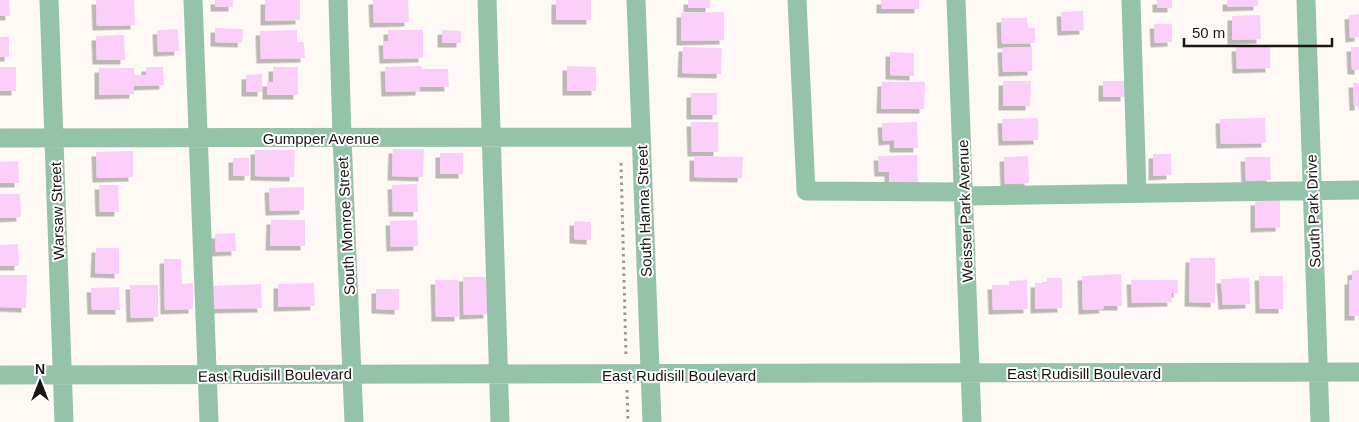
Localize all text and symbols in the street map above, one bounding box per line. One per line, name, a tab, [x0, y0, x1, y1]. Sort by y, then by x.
scale bar	[1184, 15, 1332, 47]
text: 50 m	[1192, 24, 1225, 41]
street label: Gumpper Avenue	[263, 130, 379, 147]
street label: Weisser Park Avenue	[954, 139, 976, 283]
street label: South Hanna Street	[633, 144, 655, 277]
street label: South Park Drive	[1303, 154, 1323, 268]
street label: South Monroe Street	[334, 156, 358, 296]
street label: Warsaw Street	[47, 161, 67, 260]
north arrow	[15, 357, 65, 407]
text: N	[35, 361, 45, 377]
street label: East Rudisill Boulevard	[198, 365, 352, 385]
street label: East Rudisill Boulevard	[1007, 365, 1161, 382]
street label: East Rudisill Boulevard	[602, 367, 756, 384]

